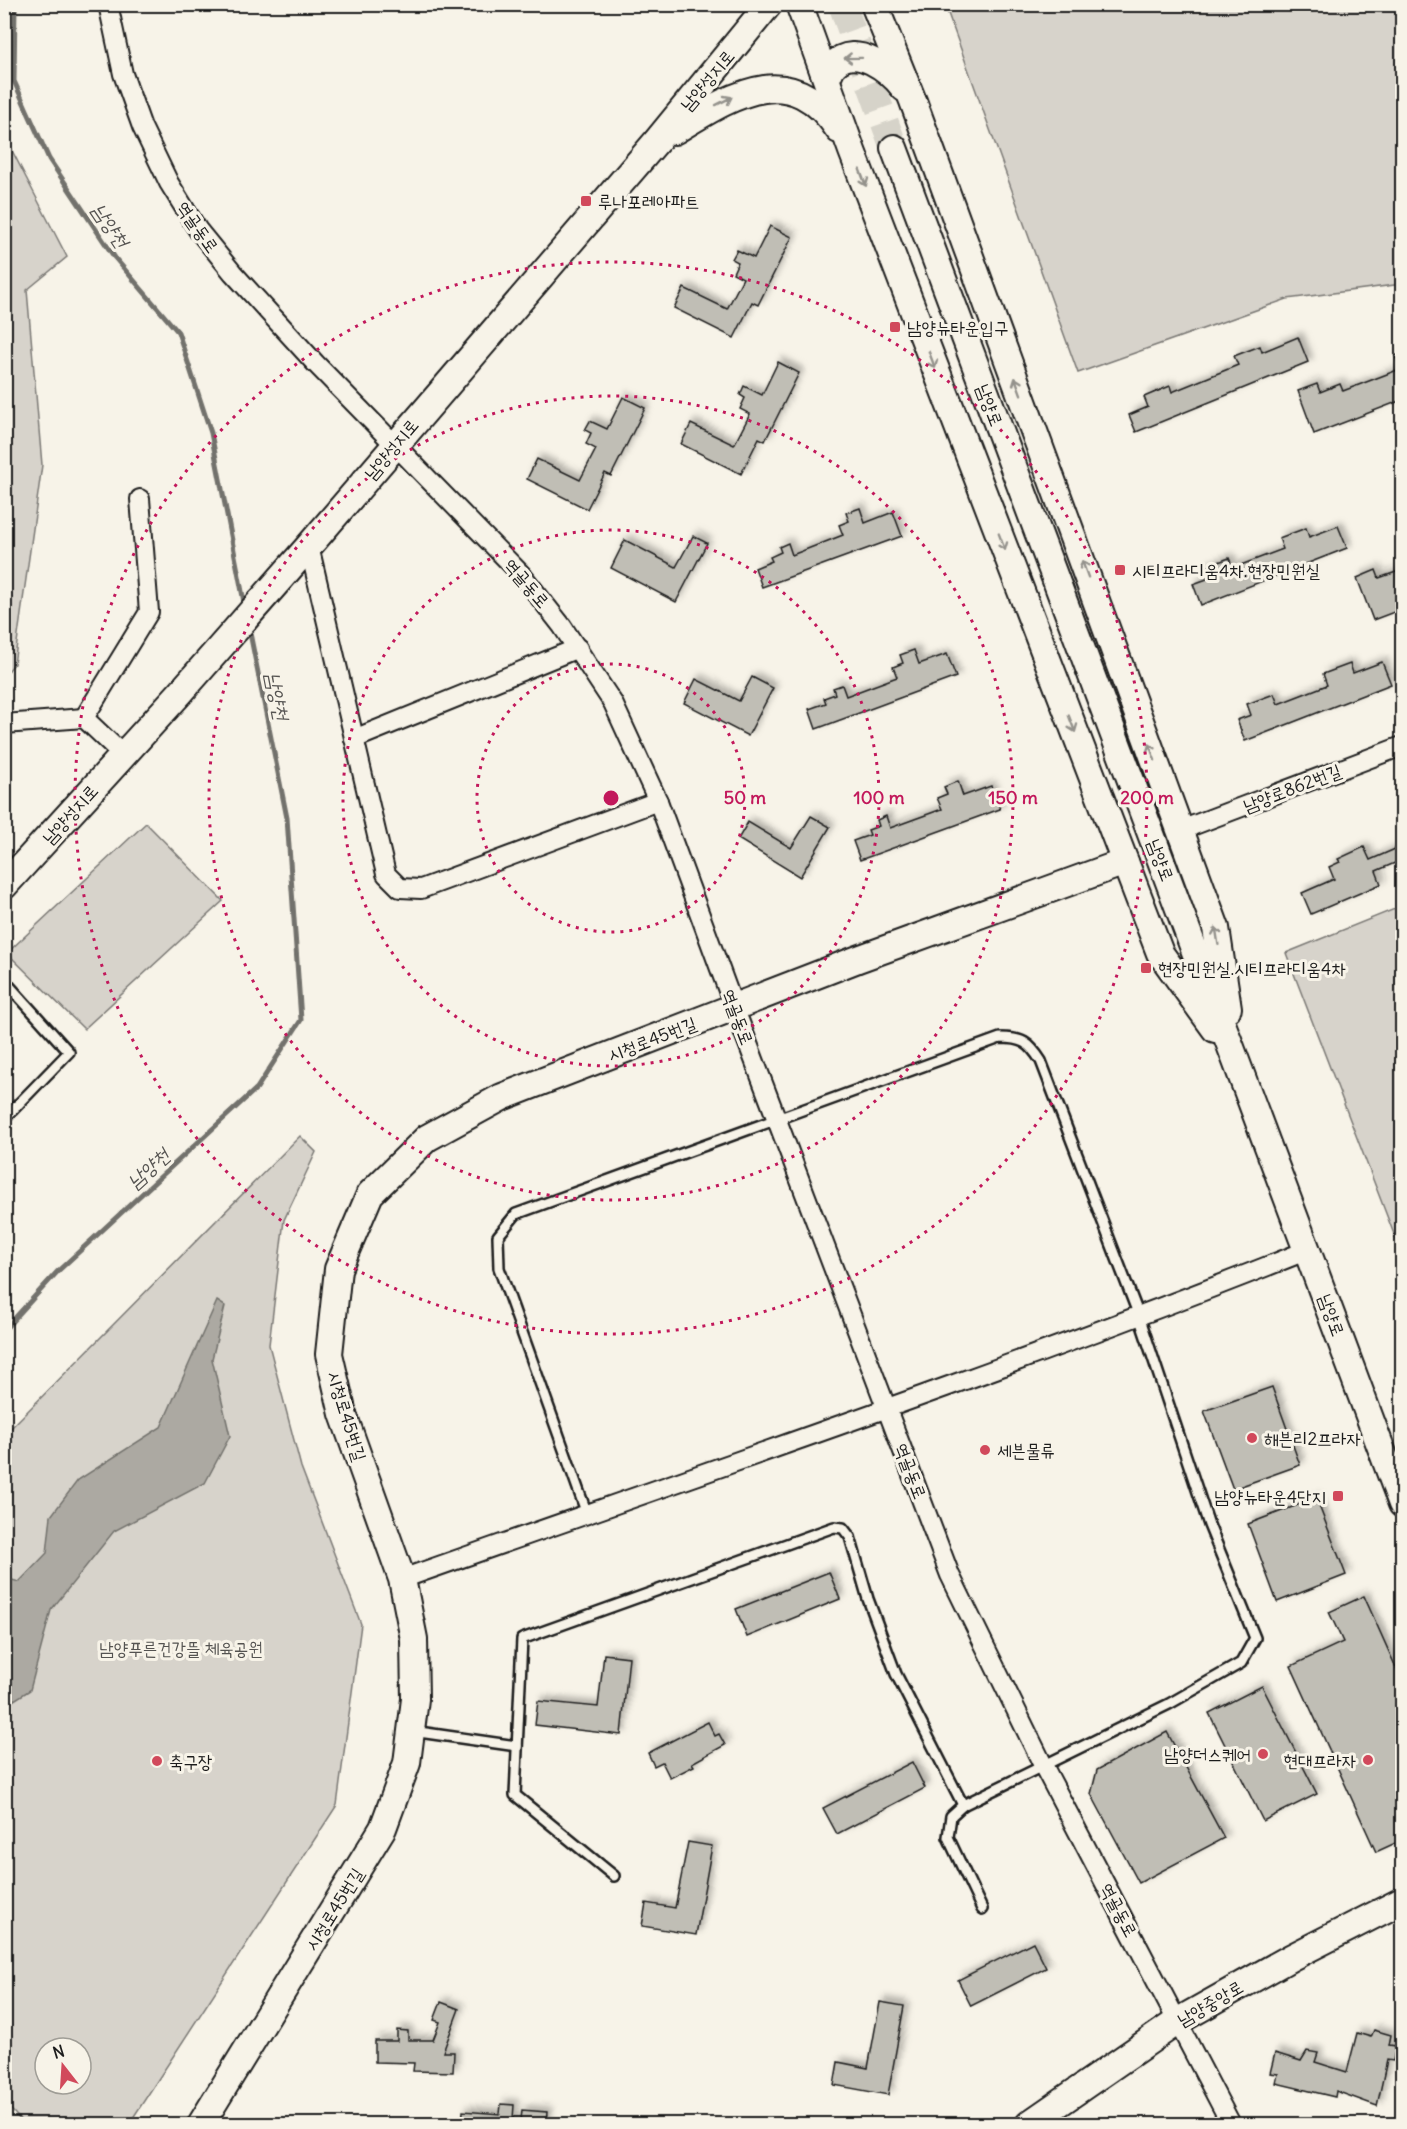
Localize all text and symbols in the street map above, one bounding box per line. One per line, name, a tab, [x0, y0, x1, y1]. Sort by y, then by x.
street label: 남양성지로	[675, 45, 739, 115]
one-way arrow	[844, 52, 863, 64]
one-way arrow	[715, 95, 733, 107]
one-way arrow	[858, 168, 869, 187]
place label: 루나포레아파트	[598, 190, 699, 213]
marker: 루나포레아파트	[579, 194, 593, 208]
street label: 역골동로	[172, 197, 224, 257]
water label: 남양천	[87, 198, 136, 254]
place label: 남양뉴타운입구	[907, 316, 1008, 339]
marker: 남양뉴타운입구	[888, 320, 902, 334]
one-way arrow	[928, 350, 939, 369]
one-way arrow	[1011, 377, 1022, 396]
street label: 남양로	[971, 381, 1009, 429]
street label: 남양성지로	[359, 414, 423, 484]
one-way arrow	[998, 532, 1009, 551]
street label: 역골동로	[499, 554, 555, 612]
place label: 시티프라디움4차.현장민원실	[1132, 559, 1320, 582]
one-way arrow	[1079, 561, 1090, 579]
marker: 시티프라디움4차.현장민원실	[1113, 563, 1127, 577]
water label: 남양천	[261, 670, 295, 724]
one-way arrow	[1067, 714, 1078, 733]
one-way arrow	[1146, 744, 1157, 762]
street label: 남양로862번길	[1240, 759, 1345, 817]
street label: 남양성지로	[37, 779, 103, 849]
text: 50 m	[724, 786, 766, 809]
text: 100 m	[854, 786, 905, 809]
text: 150 m	[988, 786, 1038, 809]
text: 200 m	[1120, 786, 1174, 809]
centre of rings	[601, 788, 621, 808]
street label: 남양로	[1142, 836, 1180, 884]
one-way arrow	[1211, 927, 1222, 946]
place label: 현장민원실.시티프라디움4차	[1158, 957, 1346, 980]
marker: 현장민원실.시티프라디움4차	[1139, 961, 1153, 975]
street label: 역골동로	[717, 986, 759, 1048]
street label: 시청로45번길	[604, 1011, 700, 1066]
water label: 남양천	[122, 1141, 176, 1193]
street label: 남양로	[1314, 1291, 1350, 1339]
street label: 시청로45번길	[322, 1368, 372, 1464]
place label: 해븐리2프라자	[1264, 1427, 1361, 1450]
marker: 해븐리2프라자	[1245, 1431, 1259, 1445]
place label: 세븐물류	[997, 1439, 1055, 1462]
street label: 역골동로	[890, 1440, 932, 1502]
marker: 세븐물류	[978, 1443, 992, 1457]
place label: 남양뉴타운4단지	[1214, 1485, 1326, 1508]
marker: 남양뉴타운4단지	[1331, 1489, 1345, 1503]
park label: 남양푸른건강뜰 체육공원	[99, 1637, 263, 1660]
place label: 남양더스퀘어	[1164, 1743, 1251, 1766]
marker: 남양더스퀘어	[1256, 1747, 1270, 1761]
place label: 현대프라자	[1284, 1749, 1357, 1772]
place label: 축구장	[169, 1750, 212, 1773]
marker: 현대프라자	[1361, 1753, 1375, 1767]
marker: 축구장	[150, 1754, 164, 1768]
street label: 시청로45번길	[300, 1863, 369, 1955]
street label: 역골동로	[1095, 1879, 1143, 1941]
street label: 남양중앙로	[1173, 1975, 1247, 2031]
north arrow	[33, 2036, 93, 2096]
text: N	[50, 2040, 67, 2063]

